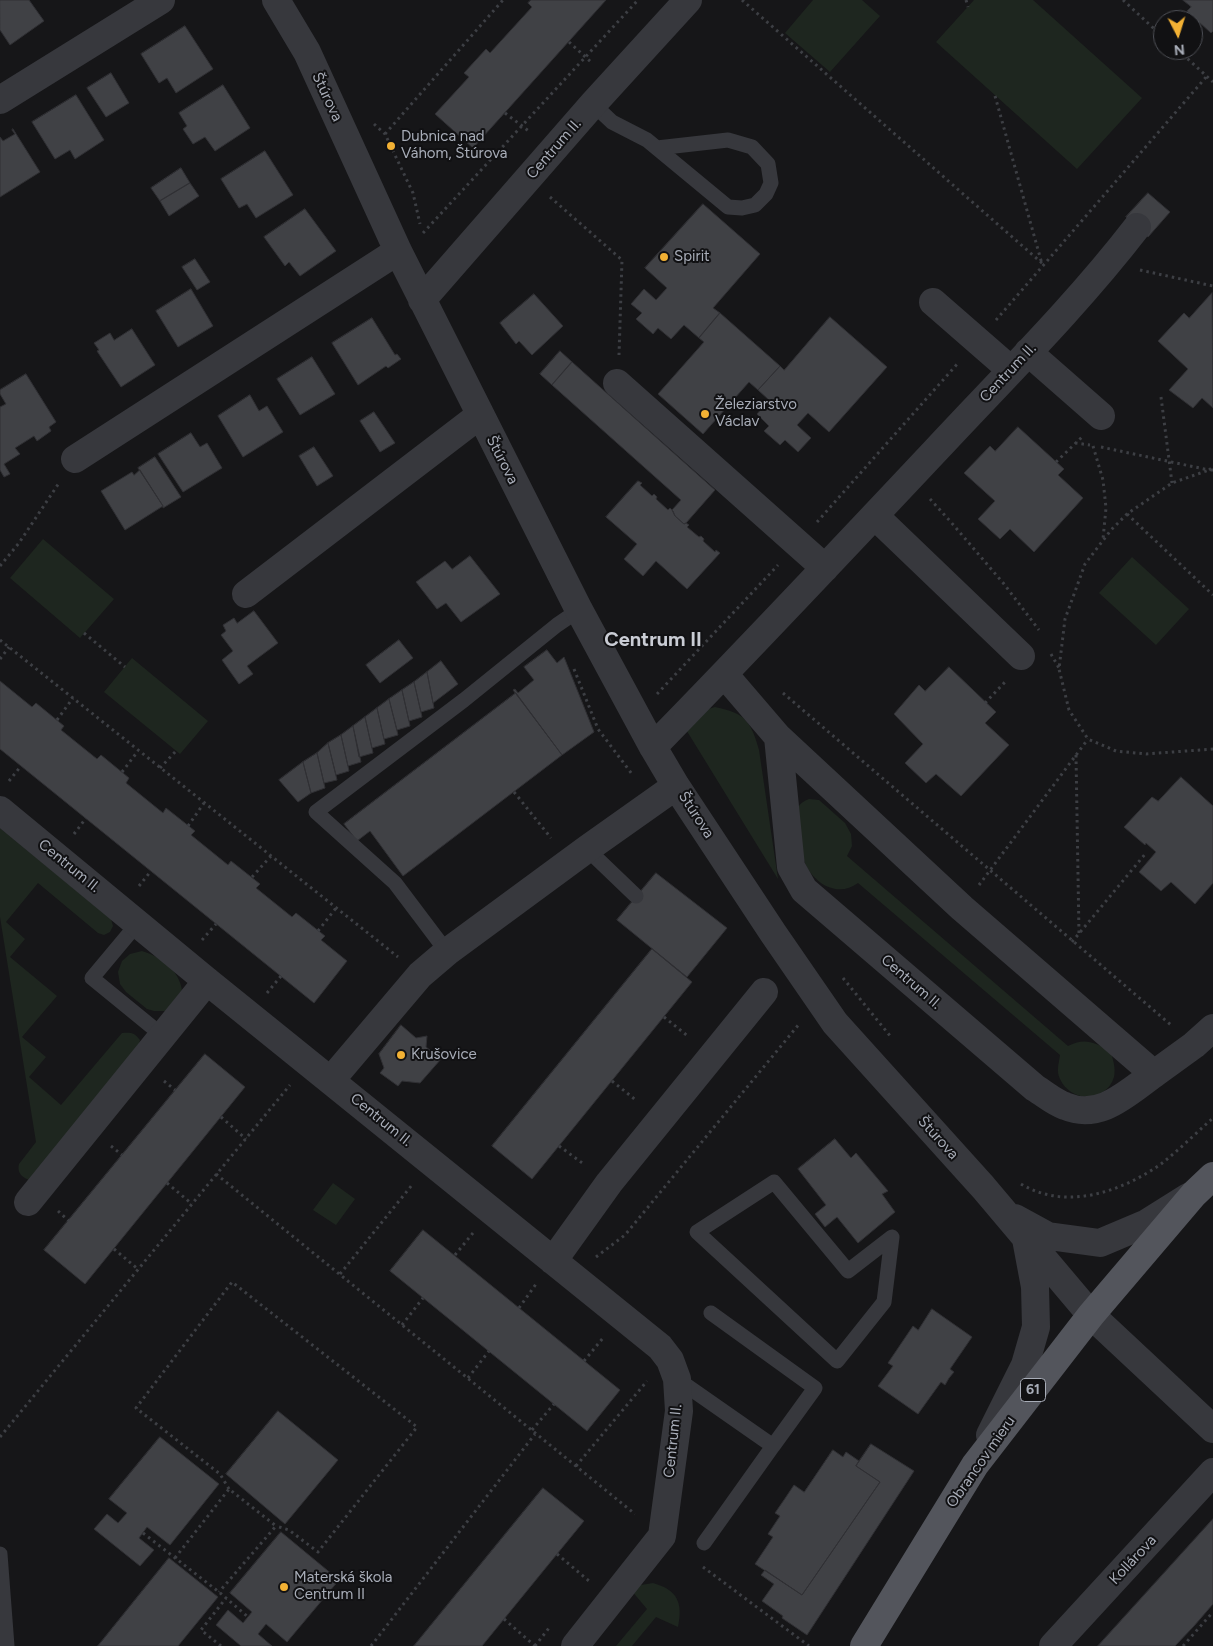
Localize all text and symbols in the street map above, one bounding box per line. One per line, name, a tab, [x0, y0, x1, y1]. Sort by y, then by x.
north arrow	[1153, 10, 1203, 60]
text: N	[1173, 41, 1185, 58]
street label: Štúrova	[308, 70, 346, 124]
street label: Centrum II.	[523, 115, 585, 183]
place label: Dubnica nad Váhom, Štúrova	[401, 128, 507, 163]
marker: Dubnica nad Váhom, Štúrova	[385, 140, 397, 152]
place label: Spirit	[674, 248, 710, 266]
marker: Spirit	[658, 251, 670, 263]
street label: Centrum II.	[976, 340, 1040, 406]
place label: Železiarstvo Václav	[715, 396, 797, 431]
marker: Železiarstvo Václav	[699, 408, 711, 420]
street label: Štúrova	[482, 433, 522, 487]
district label: Centrum II	[604, 628, 702, 652]
street label: Štúrova	[674, 788, 718, 842]
street label: Centrum II.	[35, 836, 103, 896]
street label: Centrum II.	[877, 951, 945, 1013]
place label: Krušovice	[411, 1046, 477, 1064]
marker: Krušovice	[395, 1049, 407, 1061]
street label: Centrum II.	[347, 1090, 415, 1150]
street label: Štúrova	[914, 1113, 962, 1163]
road number: 61	[1020, 1378, 1046, 1402]
street label: Centrum II.	[660, 1403, 686, 1479]
street label: Obrancov mieru	[943, 1413, 1019, 1511]
street label: Kollárova	[1106, 1532, 1160, 1588]
place label: Materská škola Centrum II	[294, 1569, 392, 1604]
marker: Materská škola Centrum II	[278, 1581, 290, 1593]

